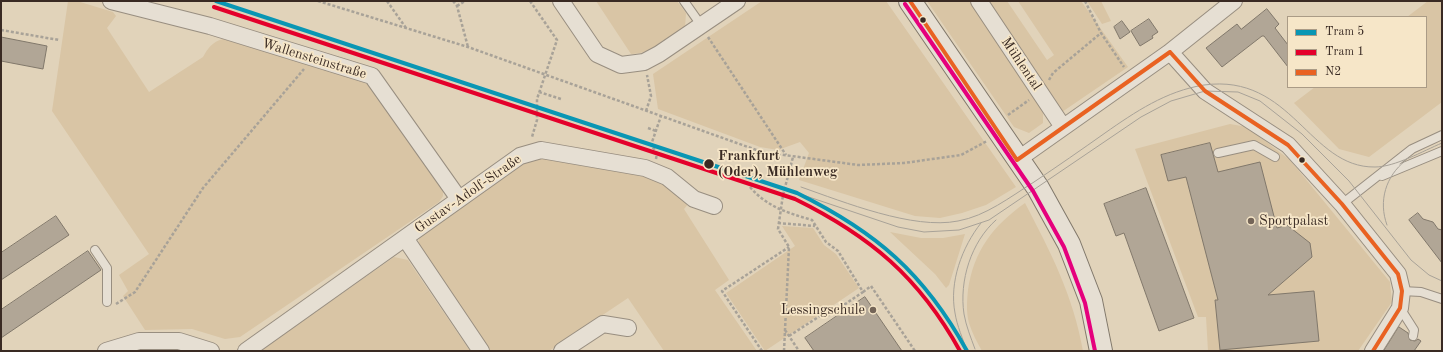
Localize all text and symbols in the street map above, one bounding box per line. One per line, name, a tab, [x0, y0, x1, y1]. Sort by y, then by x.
unlabelled marker	[918, 15, 928, 25]
legend	[1287, 16, 1427, 88]
text: Tram 5	[1325, 26, 1364, 38]
street label: Mühlental	[997, 34, 1045, 94]
street label: Wallensteinstraße	[260, 35, 368, 83]
text: Tram 1	[1325, 46, 1364, 58]
text: N2	[1325, 66, 1341, 78]
place label: Frankfurt (Oder), Mühlenweg	[718, 148, 838, 180]
street label: Gustav-Adolf-Straße	[412, 151, 524, 237]
unlabelled marker	[1297, 155, 1307, 165]
marker: Frankfurt (Oder), Mühlenweg	[702, 157, 716, 171]
place label: Sportpalast	[1259, 213, 1328, 229]
marker: Sportpalast	[1246, 216, 1256, 226]
place label: Lessingschule	[781, 302, 865, 318]
marker: Lessingschule	[868, 305, 878, 315]

